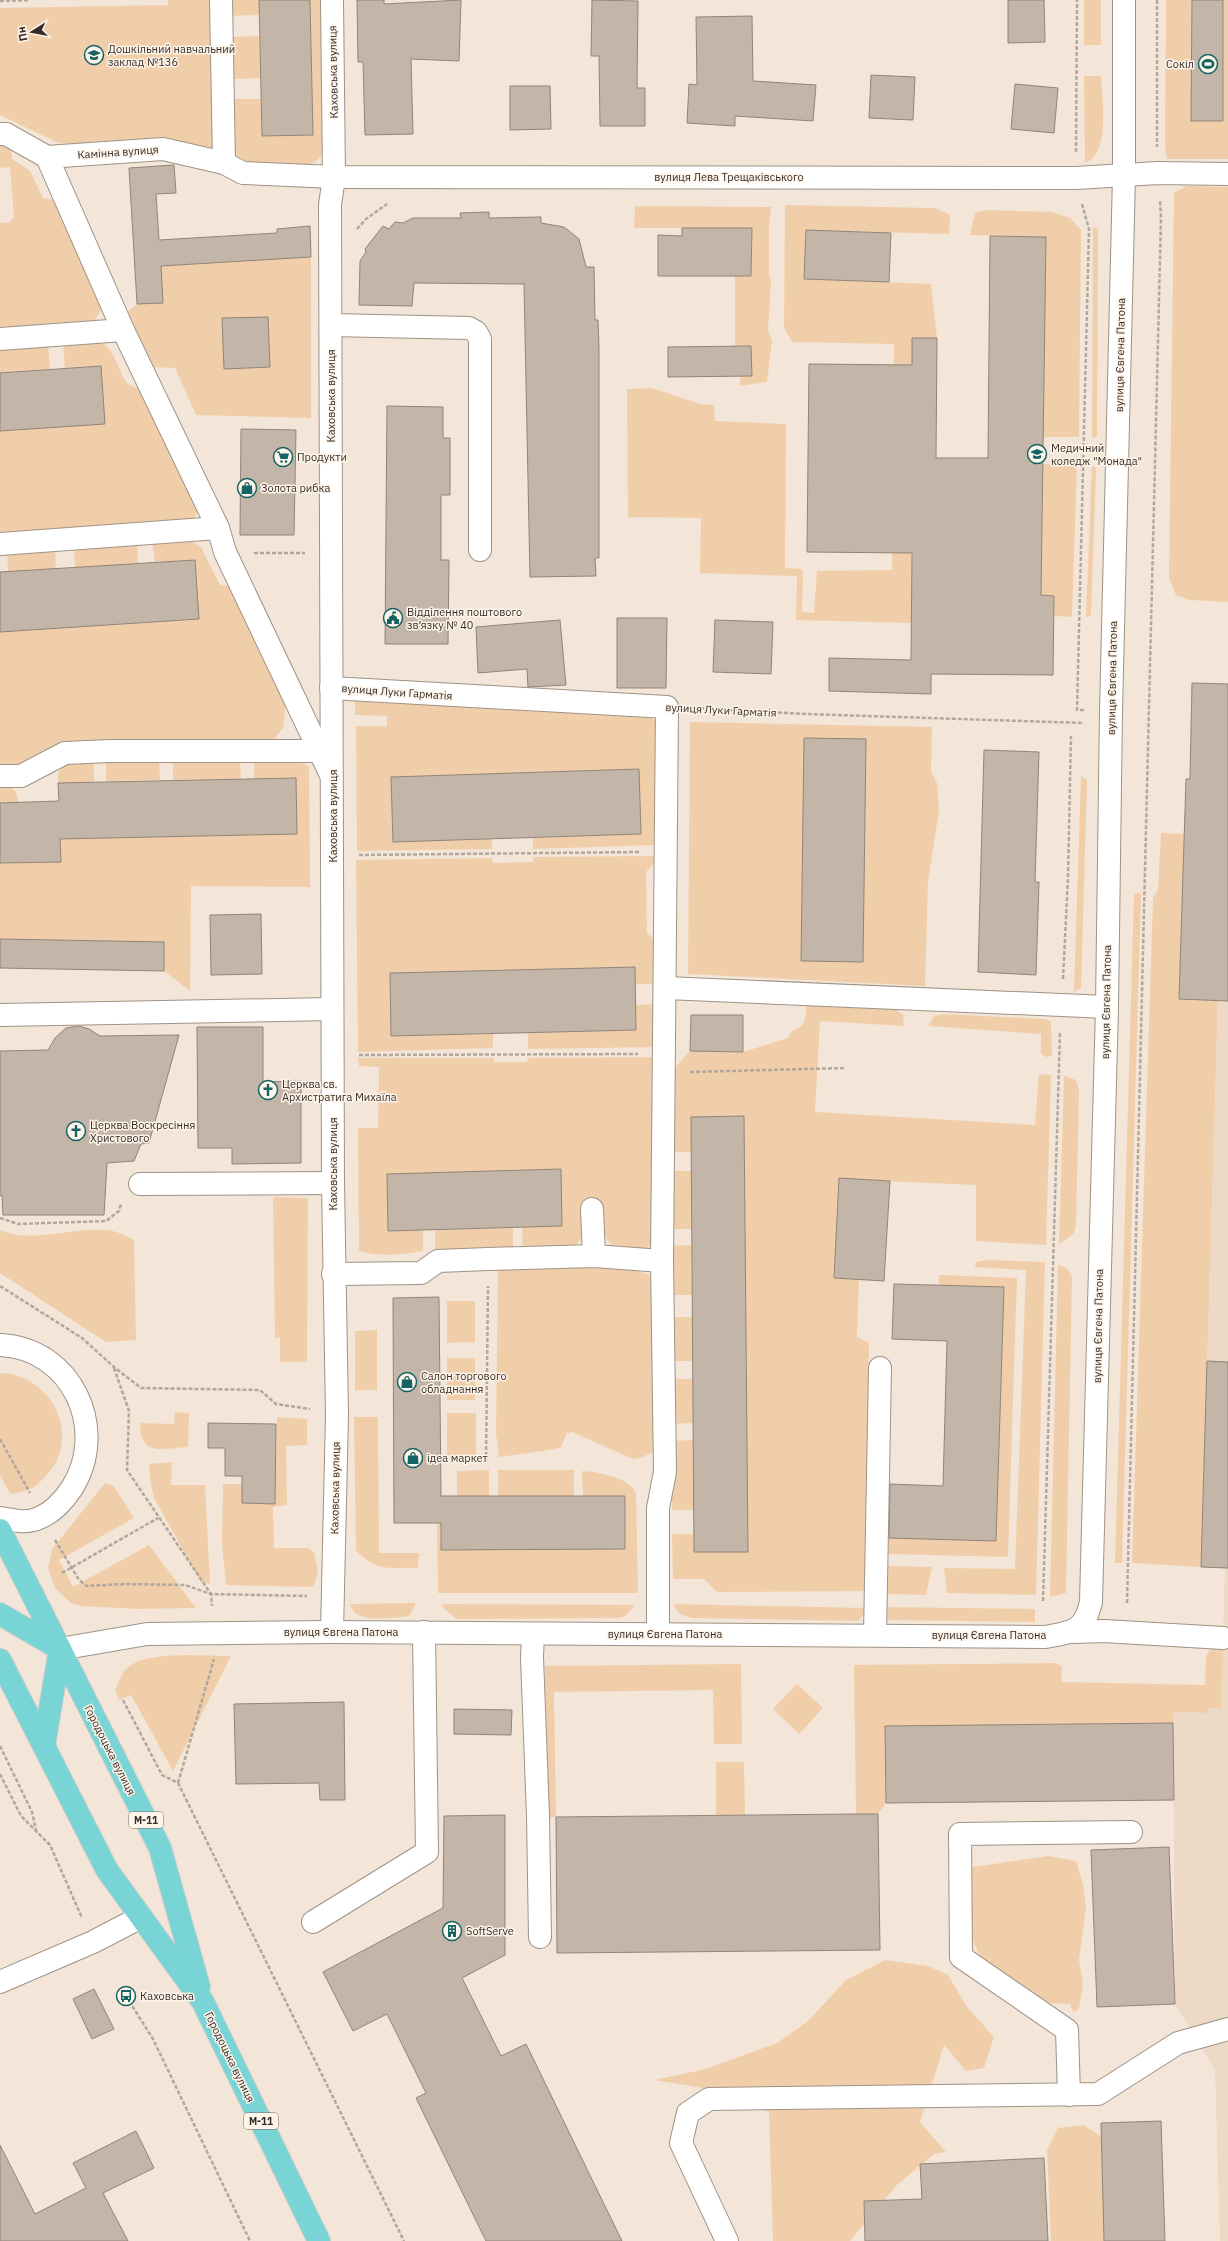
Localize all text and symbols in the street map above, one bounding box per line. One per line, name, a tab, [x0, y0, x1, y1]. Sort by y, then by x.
north arrow	[12, 12, 52, 52]
text: Пн	[14, 25, 30, 42]
street label: Каховська вулиця	[325, 25, 341, 119]
place label: Дошкільний навчальний заклад №136	[108, 42, 235, 69]
school or university icon: Дошкільний навчальний заклад №136	[83, 44, 105, 66]
sports icon: Сокіл	[1197, 53, 1219, 75]
place label: Сокіл	[1166, 57, 1194, 71]
street label: Камінна вулиця	[77, 142, 159, 162]
street label: вулиця Лева Трещаківського	[654, 170, 804, 184]
street label: вулиця Євгена Патона	[1112, 297, 1128, 412]
street label: Каховська вулиця	[324, 349, 338, 443]
place label: Медичний коледж "Монада"	[1051, 441, 1142, 468]
school or university icon: Медичний коледж "Монада"	[1026, 443, 1048, 465]
supermarket icon: Продукти	[272, 446, 294, 468]
place label: Продукти	[297, 450, 347, 464]
shop icon: Золота рибка	[236, 477, 258, 499]
place label: Золота рибка	[261, 481, 330, 495]
place label: Відділення поштового зв’язку № 40	[407, 605, 522, 632]
public building icon: Відділення поштового зв’язку № 40	[382, 607, 404, 629]
street label: вулиця Євгена Патона	[1104, 620, 1120, 735]
street label: вулиця Луки Гарматія	[341, 681, 453, 703]
street label: вулиця Луки Гарматія	[665, 700, 777, 720]
street label: Каховська вулиця	[326, 769, 340, 863]
street label: вулиця Євгена Патона	[1098, 944, 1114, 1059]
place label: Церква св. Архистратига Михаїла	[282, 1077, 397, 1104]
church icon: Церква св. Архистратига Михаїла	[257, 1079, 279, 1101]
street label: Каховська вулиця	[326, 1117, 340, 1211]
place label: Церква Воскресіння Христового	[90, 1118, 195, 1145]
church icon: Церква Воскресіння Христового	[65, 1120, 87, 1142]
street label: вулиця Євгена Патона	[1090, 1268, 1106, 1383]
place label: Салон торгового обладнання	[421, 1369, 507, 1396]
shop icon: Салон торгового обладнання	[396, 1371, 418, 1393]
street label: Каховська вулиця	[327, 1441, 343, 1535]
shop icon: ідеа маркет	[402, 1447, 424, 1469]
place label: ідеа маркет	[427, 1451, 488, 1465]
street label: вулиця Євгена Патона	[284, 1625, 398, 1639]
street label: вулиця Євгена Патона	[608, 1627, 722, 1641]
street label: вулиця Євгена Патона	[932, 1628, 1046, 1642]
street label: Городоцька вулиця	[81, 1703, 139, 1797]
road number: М-11	[129, 1812, 163, 1828]
building icon: SoftServe	[441, 1920, 463, 1942]
place label: SoftServe	[466, 1924, 514, 1938]
bus stop icon: Каховська	[115, 1985, 137, 2007]
place label: Каховська	[140, 1989, 194, 2003]
street label: Городоцька вулиця	[202, 2009, 258, 2105]
road number: М-11	[244, 2113, 278, 2129]

